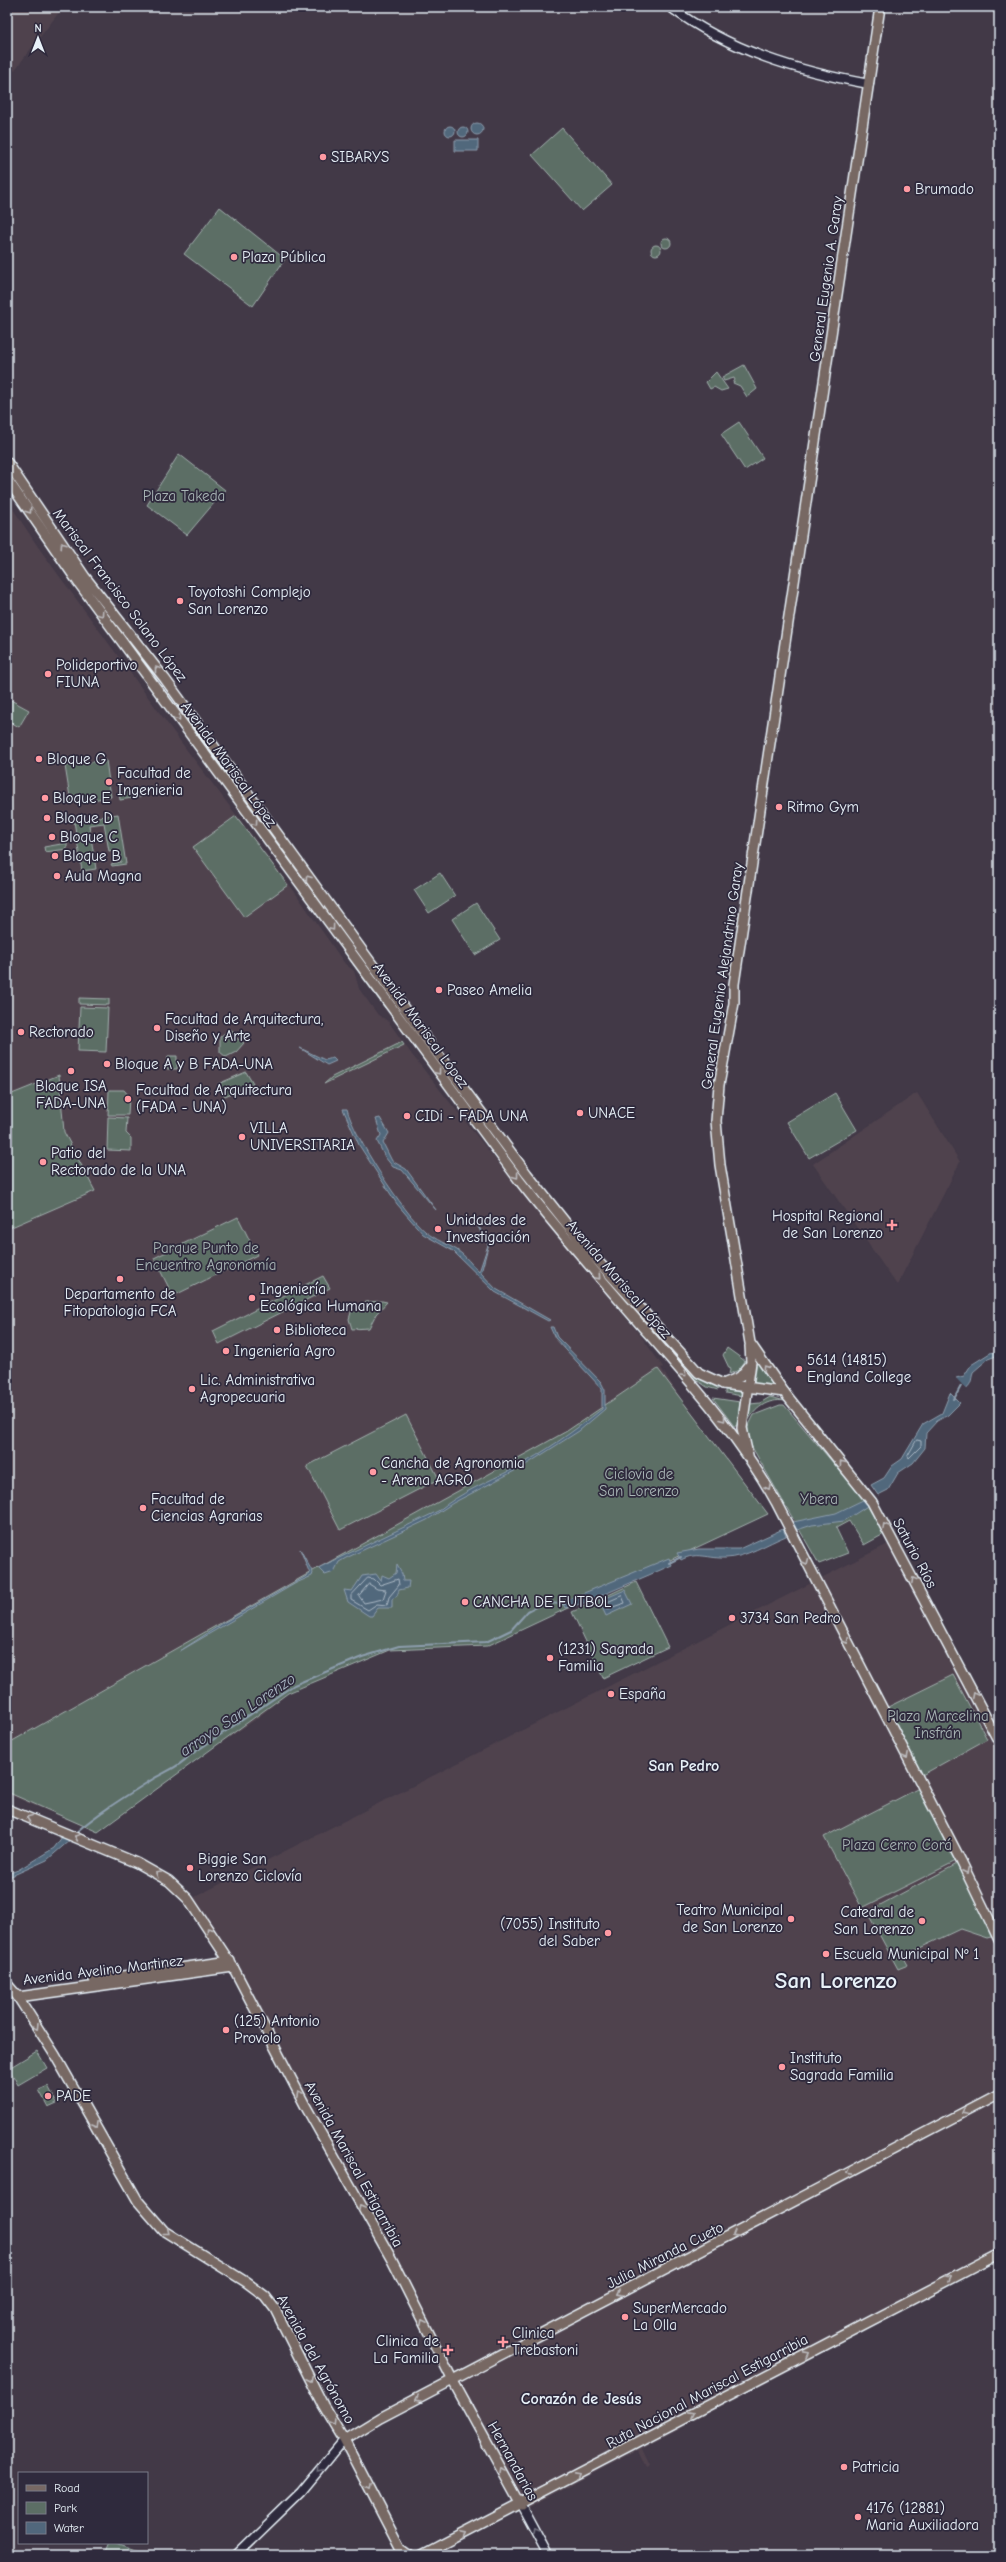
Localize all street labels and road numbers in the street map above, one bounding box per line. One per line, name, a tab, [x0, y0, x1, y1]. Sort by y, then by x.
street label: General Eugenio A. Garay	[805, 195, 847, 363]
street label: Mariscal Francisco Solano López	[49, 505, 191, 686]
street label: Avenida Mariscal López	[177, 698, 281, 831]
street label: General Eugenio Alejandrino Garay	[697, 861, 747, 1091]
street label: Avenida Mariscal López	[369, 959, 473, 1092]
street label: Avenida Mariscal López	[563, 1216, 676, 1342]
street label: Saturio Ríos	[889, 1515, 941, 1591]
street label: Avenida Avelino Martinez	[22, 1951, 184, 1989]
street label: Avenida Mariscal Estigarribia	[301, 2078, 407, 2250]
street label: Julia Miranda Cueto	[604, 2218, 726, 2292]
street label: Avenida del Agrónomo	[273, 2291, 359, 2427]
street label: Ruta Nacional Mariscal Estigarribia	[603, 2330, 811, 2452]
street label: Hernandarias	[484, 2418, 542, 2504]

